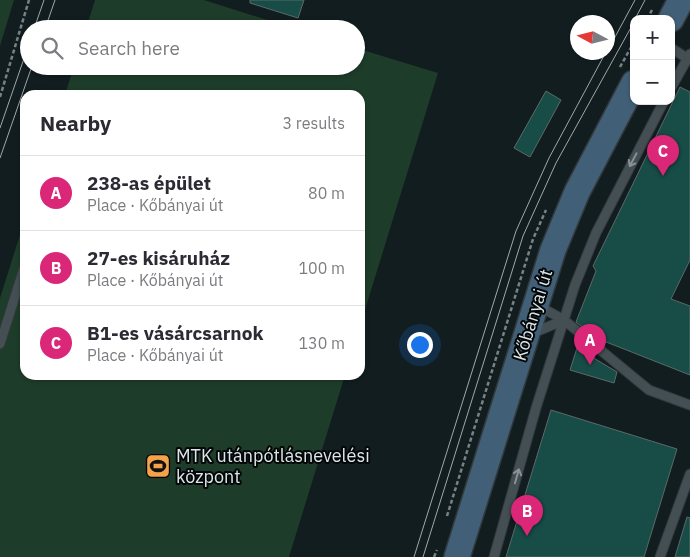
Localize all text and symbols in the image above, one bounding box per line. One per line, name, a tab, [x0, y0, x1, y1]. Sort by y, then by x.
north arrow	[570, 15, 615, 60]
map controls	[630, 15, 675, 105]
button: +	[630, 15, 675, 60]
search box	[20, 20, 365, 75]
icon: search	[38, 34, 66, 62]
text: Search here	[78, 36, 180, 60]
button: −	[630, 60, 675, 105]
text: Nearby	[40, 109, 111, 137]
text: 3 results	[282, 113, 345, 133]
pin: C	[647, 135, 679, 176]
one-way arrow	[628, 152, 638, 167]
text: 238-as épület	[87, 171, 211, 195]
text: A	[51, 183, 61, 203]
text: 80 m	[308, 183, 345, 203]
text: Place · Kőbányai út	[87, 195, 223, 215]
text: 27-es kisáruház	[87, 246, 230, 270]
text: B	[51, 258, 61, 278]
text: 100 m	[298, 258, 345, 278]
street label: Kőbányai út	[508, 266, 557, 364]
text: Place · Kőbányai út	[87, 270, 223, 290]
text: B1-es vásárcsarnok	[87, 321, 263, 345]
pin: A	[574, 324, 606, 365]
your location	[407, 332, 433, 358]
text: C	[51, 333, 61, 353]
text: 130 m	[298, 333, 345, 353]
text: Place · Kőbányai út	[87, 345, 223, 365]
place label: MTK utánpótlásnevelési központ	[176, 444, 370, 488]
sports icon: MTK utánpótlásnevelési központ	[145, 453, 171, 479]
one-way arrow	[512, 469, 522, 485]
pin: B	[511, 495, 543, 536]

